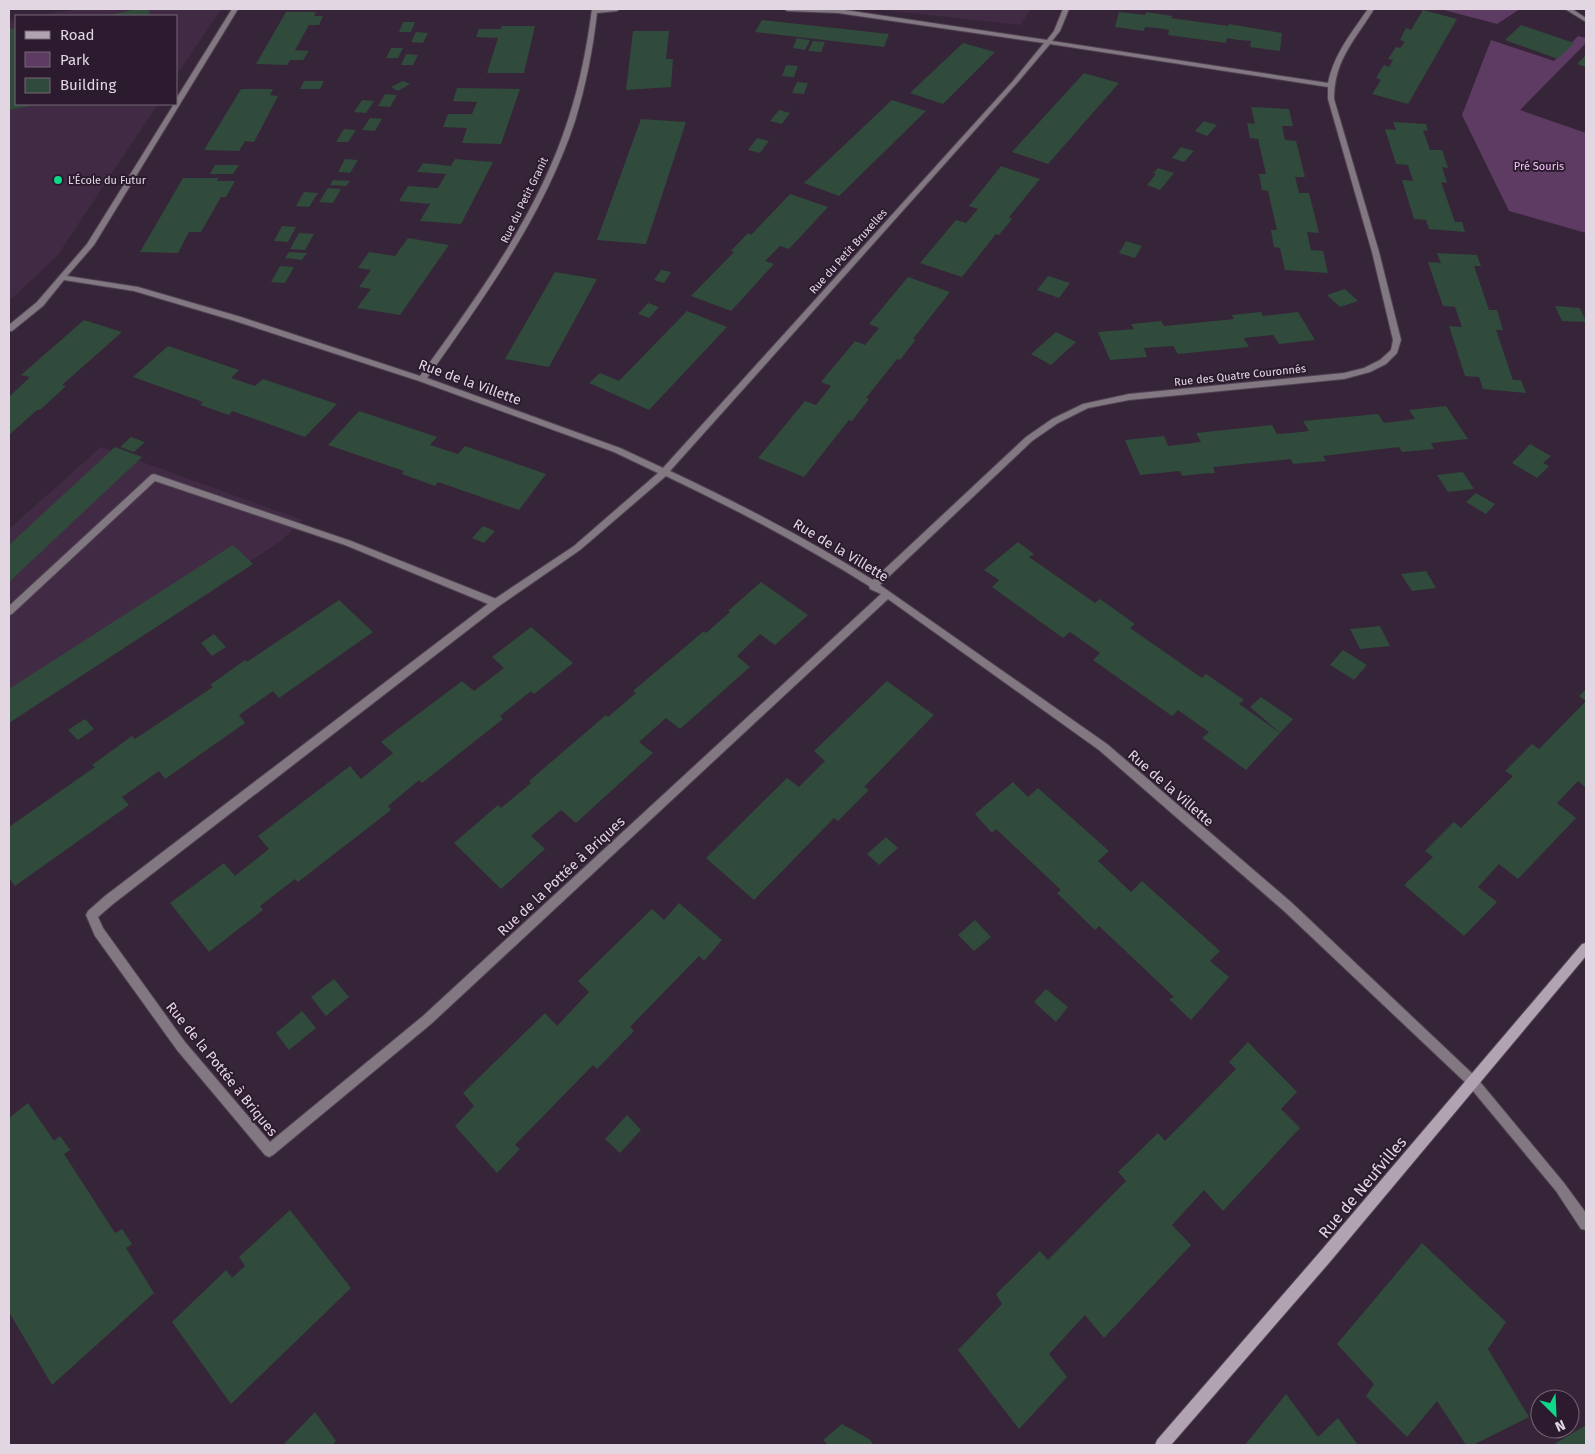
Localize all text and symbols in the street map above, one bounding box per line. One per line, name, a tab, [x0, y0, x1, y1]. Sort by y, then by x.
legend	[15, 15, 178, 105]
text: Road	[60, 26, 95, 44]
text: Park	[60, 51, 90, 69]
text: Building	[60, 76, 116, 94]
street label: Rue du Petit Granit	[498, 155, 551, 245]
park label: Pré Souris	[1514, 160, 1564, 173]
place label: L'École du Futur	[68, 173, 147, 187]
marker: L'École du Futur	[52, 174, 64, 186]
street label: Rue du Petit Bruxelles	[807, 206, 890, 297]
street label: Rue de la Villette	[416, 356, 524, 409]
street label: Rue des Quatre Couronnés	[1173, 362, 1307, 389]
street label: Rue de la Villette	[790, 515, 891, 586]
street label: Rue de la Villette	[1124, 747, 1217, 830]
street label: Rue de la Pottée à Briques	[494, 813, 629, 940]
street label: Rue de la Pottée à Briques	[162, 999, 281, 1140]
street label: Rue de Neufvilles	[1314, 1133, 1410, 1242]
north arrow	[1530, 1389, 1580, 1439]
text: N	[1552, 1416, 1568, 1435]

